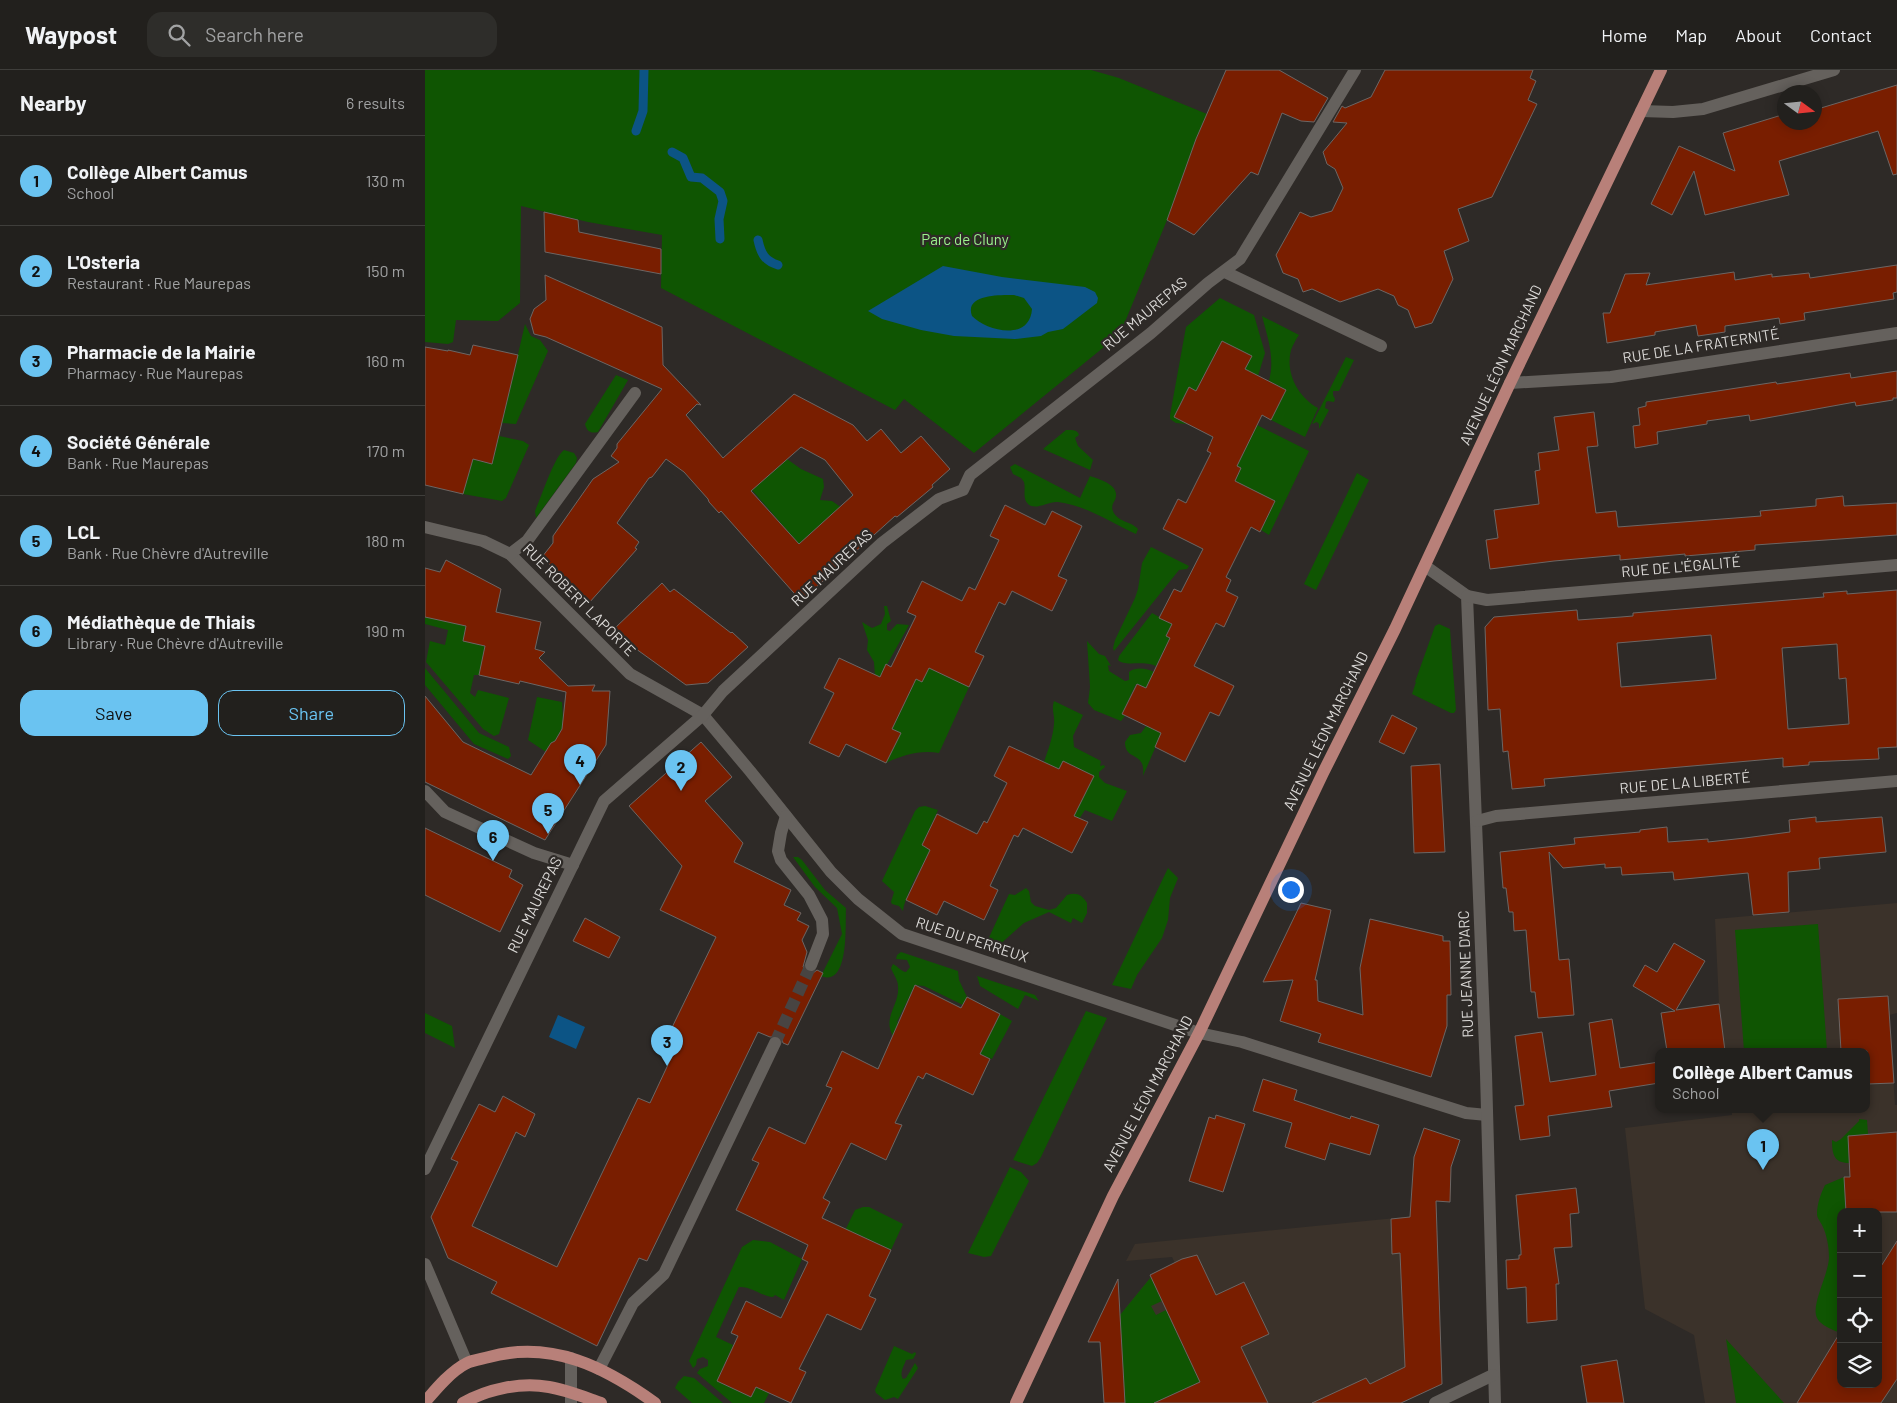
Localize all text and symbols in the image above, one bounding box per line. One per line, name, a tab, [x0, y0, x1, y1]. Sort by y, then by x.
search box	[147, 12, 497, 57]
text: Waypost	[25, 20, 117, 49]
icon: search	[165, 21, 193, 49]
text: Search here	[205, 23, 304, 46]
text: Home	[1601, 24, 1647, 46]
text: Map	[1675, 24, 1707, 46]
text: About	[1735, 24, 1782, 46]
text: Contact	[1810, 24, 1872, 46]
north arrow	[1777, 85, 1822, 130]
text: Nearby	[20, 90, 86, 115]
text: 6 results	[346, 93, 405, 112]
text: Collège Albert Camus	[67, 160, 248, 183]
text: 1	[33, 171, 39, 190]
text: 130 m	[366, 171, 405, 190]
text: School	[67, 183, 114, 202]
park label: Parc de Cluny	[921, 230, 1009, 248]
text: L'Osteria	[67, 250, 140, 273]
text: 2	[32, 261, 40, 280]
text: 150 m	[366, 261, 405, 280]
text: Restaurant · Rue Maurepas	[67, 273, 251, 292]
street label: RUE MAUREPAS	[1099, 273, 1190, 354]
street label: AVENUE LÉON MARCHAND	[1455, 282, 1545, 447]
street label: RUE DE LA FRATERNITÉ	[1621, 324, 1780, 366]
text: Pharmacie de la Mairie	[67, 340, 256, 363]
text: 3	[32, 351, 40, 370]
text: 160 m	[366, 351, 405, 370]
text: Pharmacy · Rue Maurepas	[67, 363, 243, 382]
text: Société Générale	[67, 430, 210, 453]
text: 4	[31, 441, 41, 460]
text: 170 m	[366, 441, 405, 460]
text: Bank · Rue Maurepas	[67, 453, 209, 472]
text: LCL	[67, 520, 100, 543]
street label: RUE MAUREPAS	[787, 525, 876, 610]
text: 5	[32, 531, 40, 550]
text: 180 m	[366, 531, 405, 550]
street label: RUE ROBERT LAPORTE	[520, 539, 640, 659]
text: Bank · Rue Chèvre d'Autreville	[67, 543, 269, 562]
street label: RUE DE L'ÉGALITÉ	[1621, 552, 1741, 580]
text: Médiathèque de Thiais	[67, 610, 255, 633]
text: 6	[32, 621, 40, 640]
text: 190 m	[366, 621, 405, 640]
text: Library · Rue Chèvre d'Autreville	[67, 633, 284, 652]
street label: AVENUE LÉON MARCHAND	[1279, 648, 1371, 813]
button: Save	[20, 690, 208, 736]
button: Share	[218, 690, 405, 736]
pin: 4	[564, 744, 596, 785]
pin: 2	[665, 750, 697, 791]
street label: RUE DE LA LIBERTÉ	[1619, 767, 1751, 797]
pin: 5	[532, 793, 564, 834]
pin: 6	[477, 820, 509, 861]
street label: RUE MAUREPAS	[503, 854, 565, 955]
your location	[1278, 877, 1304, 903]
street label: RUE JEANNE D'ARC	[1454, 910, 1476, 1038]
street label: RUE DU PERREUX	[914, 912, 1031, 966]
street label: AVENUE LÉON MARCHAND	[1098, 1012, 1196, 1175]
pin: 3	[651, 1025, 683, 1066]
popup	[1655, 1048, 1870, 1113]
text: Collège Albert Camus	[1672, 1060, 1853, 1083]
text: School	[1672, 1083, 1719, 1102]
pin: 1	[1747, 1129, 1779, 1170]
map controls	[1837, 1208, 1882, 1388]
button: +	[1837, 1208, 1882, 1253]
button: −	[1837, 1253, 1882, 1298]
button: locate	[1837, 1298, 1882, 1343]
button: layers	[1837, 1343, 1882, 1388]

